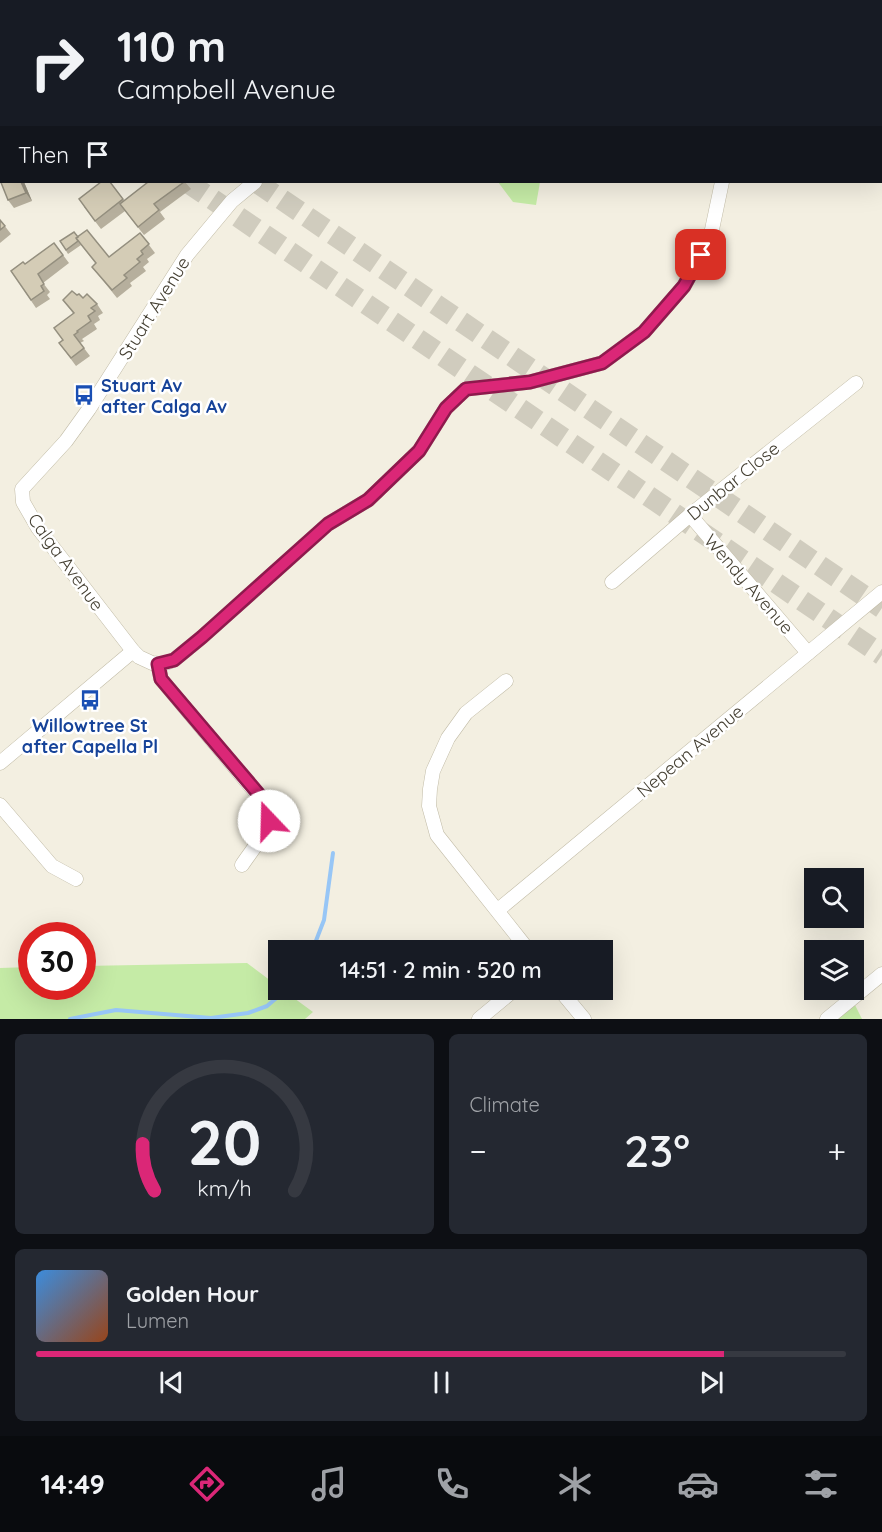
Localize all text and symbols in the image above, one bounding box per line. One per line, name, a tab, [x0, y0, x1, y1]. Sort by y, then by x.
text: 110 m	[117, 20, 226, 73]
icon: right	[18, 24, 96, 102]
text: Campbell Avenue	[117, 72, 336, 106]
icon: arrive	[81, 138, 114, 171]
text: Then	[18, 141, 69, 169]
pin	[675, 229, 726, 280]
icon: arrive	[684, 238, 717, 271]
street label: Stuart Avenue	[113, 252, 195, 364]
place label: Stuart Av after Calga Av	[101, 374, 227, 418]
bus stop icon: Stuart Av after Calga Av	[72, 383, 96, 407]
street label: Dunbar Close	[682, 437, 784, 525]
street label: Calga Avenue	[23, 509, 109, 615]
street label: Wendy Avenue	[699, 529, 799, 639]
bus stop icon: Willowtree St after Capella Pl	[78, 688, 102, 712]
street label: Nepean Avenue	[632, 700, 748, 802]
place label: Willowtree St after Capella Pl	[22, 714, 158, 758]
position arrow	[237, 789, 301, 853]
map controls	[804, 868, 864, 1000]
button: search	[804, 868, 864, 928]
speed limit sign: 30	[18, 922, 96, 1000]
button: layers	[804, 940, 864, 1000]
text: 14:51 · 2 min · 520 m	[339, 956, 542, 984]
text: Climate	[470, 1092, 540, 1117]
text: 20	[187, 1103, 261, 1181]
text: 23°	[624, 1122, 690, 1178]
text: −	[470, 1130, 487, 1171]
text: +	[827, 1130, 846, 1171]
text: km/h	[197, 1175, 251, 1201]
text: Golden Hour	[126, 1280, 259, 1308]
text: Lumen	[126, 1308, 189, 1333]
icon: previous	[155, 1366, 188, 1399]
icon: pause	[425, 1366, 458, 1399]
icon: next	[695, 1366, 728, 1399]
icon: directions	[186, 1463, 228, 1505]
icon: music	[308, 1463, 350, 1505]
icon: phone	[431, 1463, 473, 1505]
icon: climate	[554, 1463, 596, 1505]
icon: car	[677, 1463, 719, 1505]
icon: filters	[800, 1463, 842, 1505]
text: 14:49	[40, 1467, 105, 1501]

